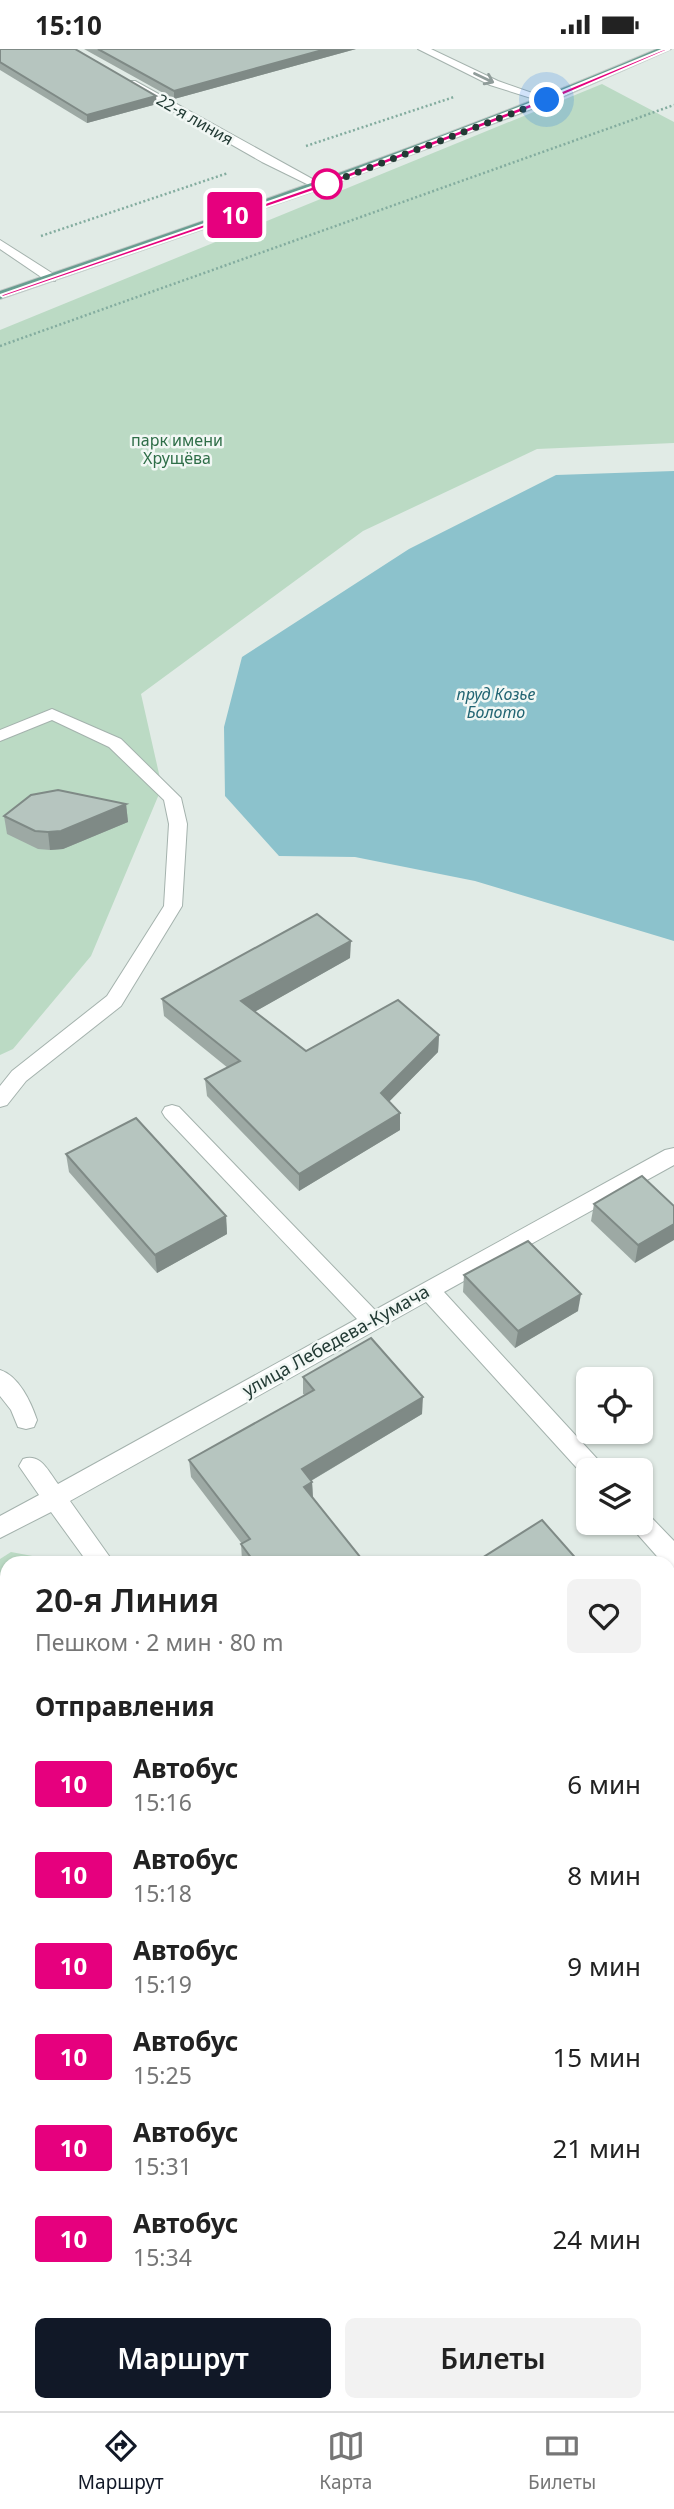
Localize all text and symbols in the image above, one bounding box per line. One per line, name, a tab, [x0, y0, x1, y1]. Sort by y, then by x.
text: 15:10	[35, 7, 102, 43]
one-way arrow	[472, 72, 494, 85]
your location	[529, 82, 564, 117]
street label: 22-я линия	[153, 88, 237, 150]
unlabelled marker	[312, 169, 342, 199]
line badge: 10	[204, 192, 266, 238]
text: 10	[221, 198, 249, 231]
park label: парк имени Хрущёва	[131, 429, 223, 469]
water label: пруд Козье Болото	[457, 683, 536, 723]
street label: улица Лебедева-Кумача	[238, 1279, 433, 1402]
map controls	[576, 1367, 653, 1535]
button: locate	[576, 1367, 653, 1444]
button: layers	[576, 1458, 653, 1535]
text: 20-я Линия	[35, 1577, 219, 1622]
button: heart	[567, 1579, 641, 1653]
text: Пешком · 2 мин · 80 m	[35, 1626, 283, 1658]
text: Отправления	[35, 1688, 214, 1724]
text: Автобус	[133, 1750, 238, 1786]
text: 6 мин	[567, 1766, 641, 1802]
text: 10	[60, 1767, 87, 1800]
text: 15:16	[133, 1786, 192, 1818]
text: Автобус	[133, 1841, 238, 1877]
text: 8 мин	[567, 1857, 641, 1893]
text: 10	[60, 1858, 87, 1891]
text: 15:18	[133, 1877, 192, 1909]
text: Автобус	[133, 1932, 238, 1968]
text: 9 мин	[567, 1948, 641, 1984]
text: 10	[60, 1949, 87, 1982]
text: 15:19	[133, 1968, 192, 2000]
text: Автобус	[133, 2023, 238, 2059]
text: 15 мин	[552, 2039, 641, 2075]
text: 10	[60, 2040, 87, 2073]
text: 15:25	[133, 2059, 192, 2091]
text: Автобус	[133, 2114, 238, 2150]
text: 21 мин	[552, 2130, 641, 2166]
text: 10	[60, 2131, 87, 2164]
text: 15:31	[133, 2150, 192, 2182]
text: Автобус	[133, 2205, 238, 2241]
text: 24 мин	[552, 2221, 641, 2257]
text: 10	[60, 2222, 87, 2255]
text: 15:34	[133, 2241, 192, 2273]
button: Маршрут	[35, 2318, 331, 2398]
button: Билеты	[345, 2318, 641, 2398]
tab: Маршрут	[78, 2427, 164, 2495]
tab: Карта	[319, 2427, 372, 2495]
tab: Билеты	[528, 2427, 596, 2495]

